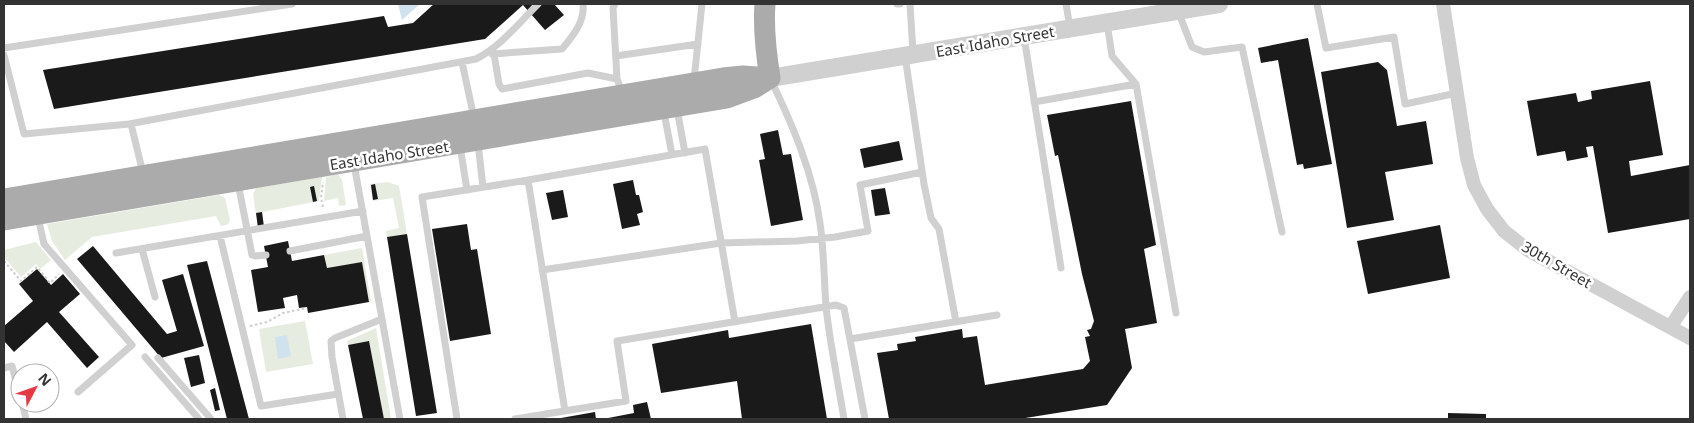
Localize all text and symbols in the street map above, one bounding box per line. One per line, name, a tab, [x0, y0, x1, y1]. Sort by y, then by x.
street label: East Idaho Street	[934, 21, 1056, 61]
street label: East Idaho Street	[328, 136, 450, 174]
street label: 30th Street	[1518, 236, 1596, 292]
north arrow	[10, 363, 60, 413]
text: N	[34, 369, 56, 390]

